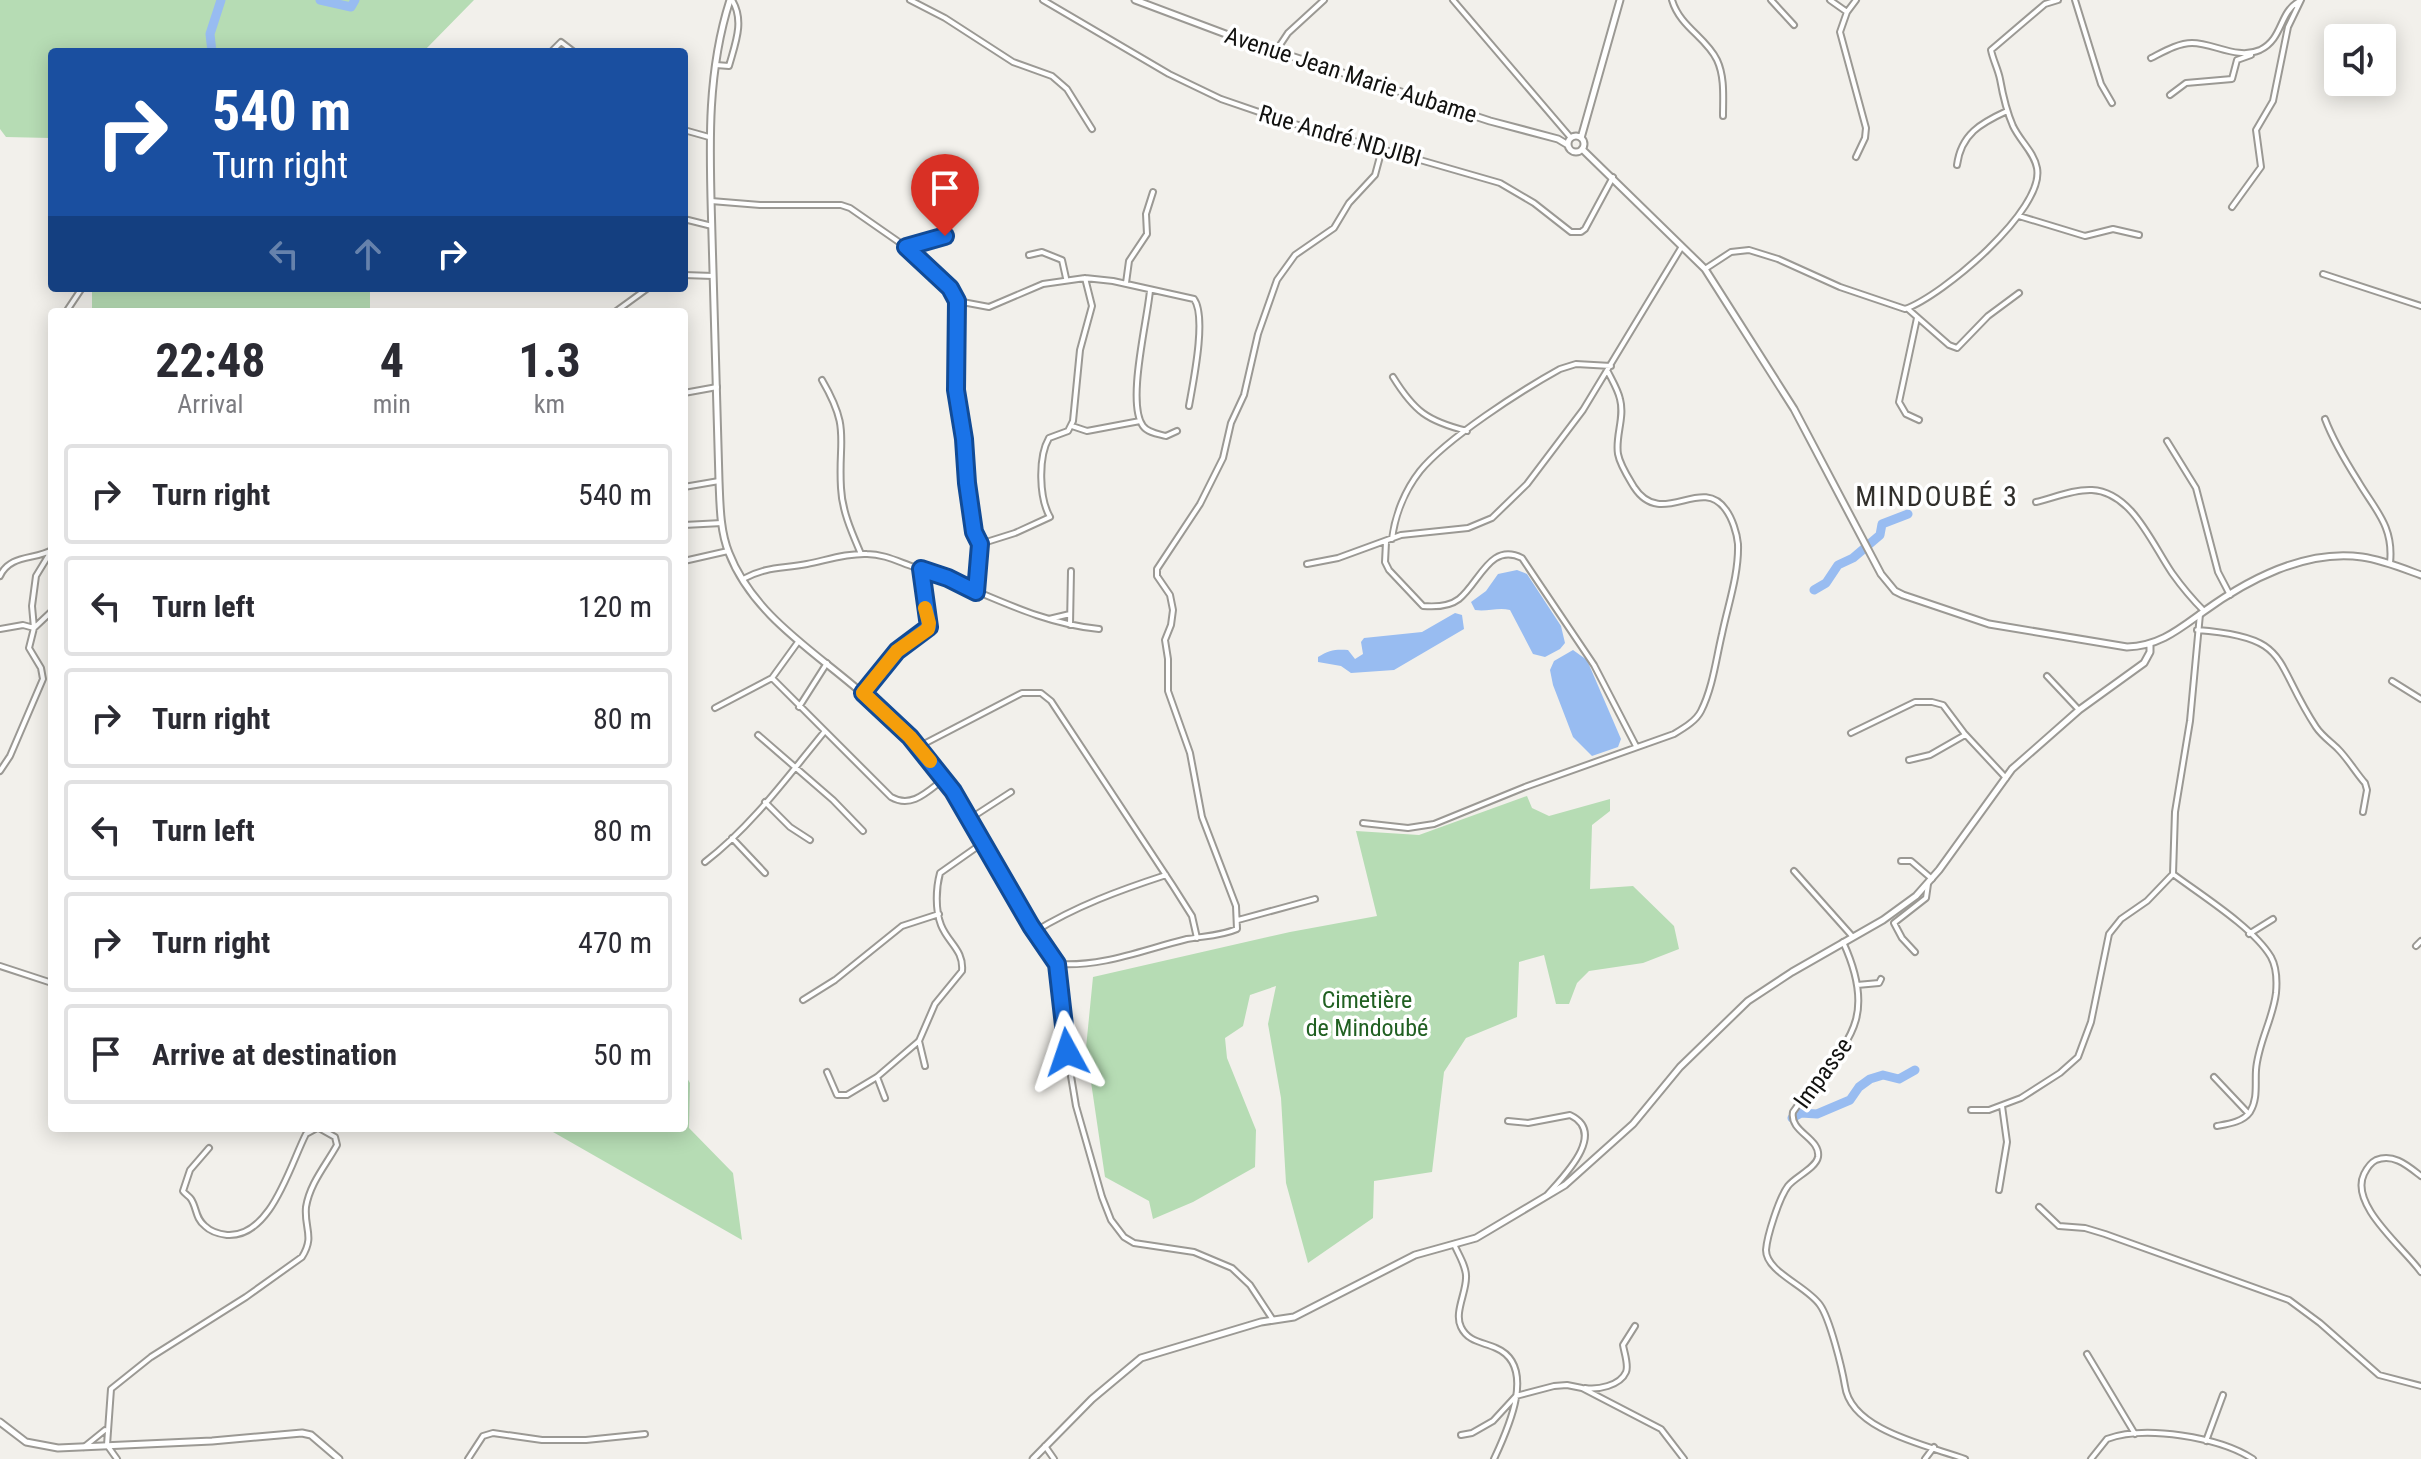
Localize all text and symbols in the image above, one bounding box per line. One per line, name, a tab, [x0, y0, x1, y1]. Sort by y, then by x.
street label: Avenue Jean Marie Aubame	[1221, 21, 1481, 129]
map controls	[2324, 24, 2396, 96]
button: sound	[2324, 24, 2396, 96]
text: 540 m	[212, 78, 351, 144]
icon: right	[80, 80, 184, 184]
street label: Rue André NDJIBI	[1256, 99, 1424, 173]
text: Turn right	[212, 145, 348, 187]
pin	[911, 154, 979, 236]
icon: arrive	[923, 166, 967, 210]
icon: left	[262, 232, 306, 276]
icon: ahead	[346, 232, 390, 276]
icon: right	[430, 232, 474, 276]
text: 22:48	[155, 332, 265, 389]
text: 4	[380, 332, 404, 389]
text: 1.3	[518, 332, 581, 389]
text: Arrival	[177, 389, 243, 419]
text: min	[373, 389, 411, 419]
text: km	[534, 389, 565, 419]
icon: right	[84, 472, 128, 516]
text: Turn right	[152, 477, 270, 512]
text: 540 m	[578, 477, 652, 512]
district label: MINDOUBÉ 3	[1855, 480, 2019, 513]
icon: left	[84, 584, 128, 628]
text: Turn left	[152, 589, 255, 624]
text: 120 m	[578, 589, 652, 624]
icon: right	[84, 696, 128, 740]
text: Turn right	[152, 701, 270, 736]
text: 80 m	[593, 701, 652, 736]
icon: left	[84, 808, 128, 852]
text: Turn left	[152, 813, 255, 848]
text: 80 m	[593, 813, 652, 848]
icon: right	[84, 920, 128, 964]
text: Turn right	[152, 925, 270, 960]
text: 470 m	[578, 925, 652, 960]
park label: Cimetière de Mindoubé	[1306, 986, 1428, 1042]
position arrow	[1025, 1010, 1109, 1094]
icon: arrive	[84, 1032, 128, 1076]
street label: Impasse	[1788, 1032, 1858, 1114]
text: Arrive at destination	[152, 1037, 397, 1072]
text: 50 m	[593, 1037, 652, 1072]

